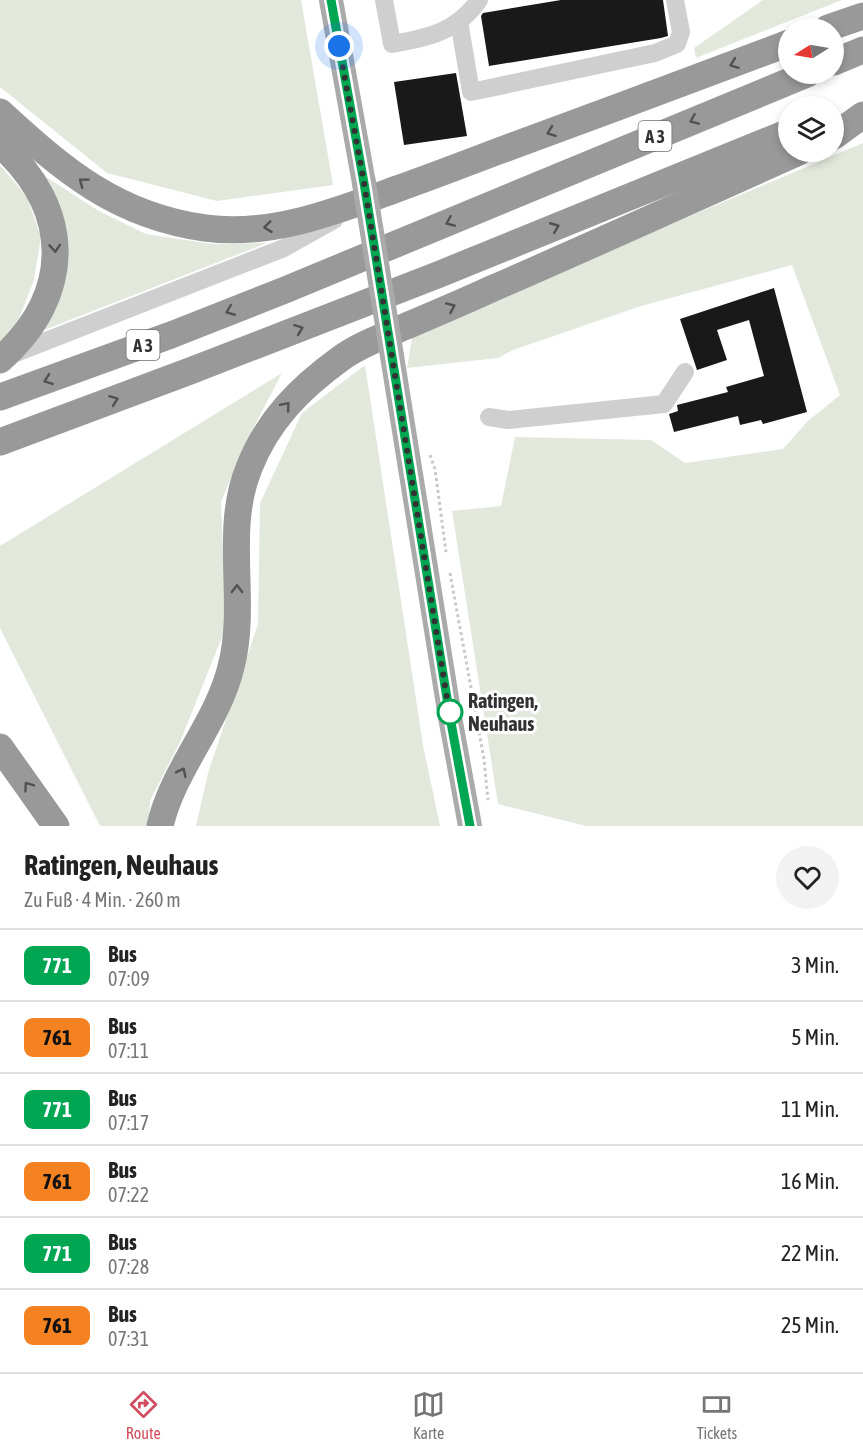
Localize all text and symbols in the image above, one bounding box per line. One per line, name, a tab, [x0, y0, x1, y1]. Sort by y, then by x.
north arrow	[778, 18, 844, 84]
map controls	[778, 18, 844, 162]
your location	[324, 31, 354, 61]
one-way arrow	[729, 56, 740, 69]
button: layers	[778, 96, 844, 162]
one-way arrow	[690, 113, 701, 125]
road number: A 3	[638, 121, 672, 151]
one-way arrow	[547, 124, 557, 137]
one-way arrow	[78, 178, 89, 189]
one-way arrow	[446, 215, 457, 227]
one-way arrow	[263, 220, 272, 232]
one-way arrow	[549, 222, 560, 234]
one-way arrow	[49, 244, 62, 253]
one-way arrow	[445, 302, 456, 314]
one-way arrow	[226, 304, 236, 317]
one-way arrow	[293, 324, 304, 336]
road number: A 3	[126, 330, 160, 360]
one-way arrow	[43, 373, 54, 385]
one-way arrow	[108, 394, 119, 407]
one-way arrow	[279, 402, 290, 413]
one-way arrow	[231, 584, 243, 593]
place label: Ratingen, Neuhaus	[468, 689, 538, 735]
marker: Ratingen, Neuhaus	[437, 699, 463, 725]
one-way arrow	[175, 767, 186, 778]
one-way arrow	[24, 782, 35, 793]
button: heart	[776, 846, 839, 909]
text: Ratingen, Neuhaus	[24, 849, 218, 881]
text: Zu Fuß · 4 Min. · 260 m	[24, 888, 181, 911]
text: Bus	[108, 941, 137, 967]
text: 3 Min.	[791, 952, 839, 978]
text: 771	[42, 953, 72, 977]
text: 07:09	[108, 967, 150, 990]
text: Bus	[108, 1013, 137, 1039]
text: 5 Min.	[791, 1024, 839, 1050]
text: 761	[42, 1025, 72, 1049]
text: 07:11	[108, 1039, 149, 1062]
text: Bus	[108, 1085, 137, 1111]
text: 11 Min.	[781, 1096, 839, 1122]
text: 771	[42, 1097, 72, 1121]
text: 07:17	[108, 1111, 149, 1134]
text: Bus	[108, 1157, 137, 1183]
text: 16 Min.	[781, 1168, 839, 1194]
text: 761	[42, 1169, 72, 1193]
text: 07:22	[108, 1183, 149, 1206]
text: Bus	[108, 1229, 137, 1255]
text: 22 Min.	[781, 1240, 839, 1266]
text: 771	[42, 1241, 72, 1265]
text: 07:28	[108, 1255, 149, 1278]
text: Bus	[108, 1301, 137, 1327]
text: 25 Min.	[781, 1312, 839, 1338]
text: 761	[42, 1313, 72, 1337]
text: 07:31	[108, 1327, 149, 1350]
tab: Route	[126, 1388, 161, 1442]
tab: Karte	[412, 1388, 445, 1442]
tab: Tickets	[697, 1388, 737, 1442]

